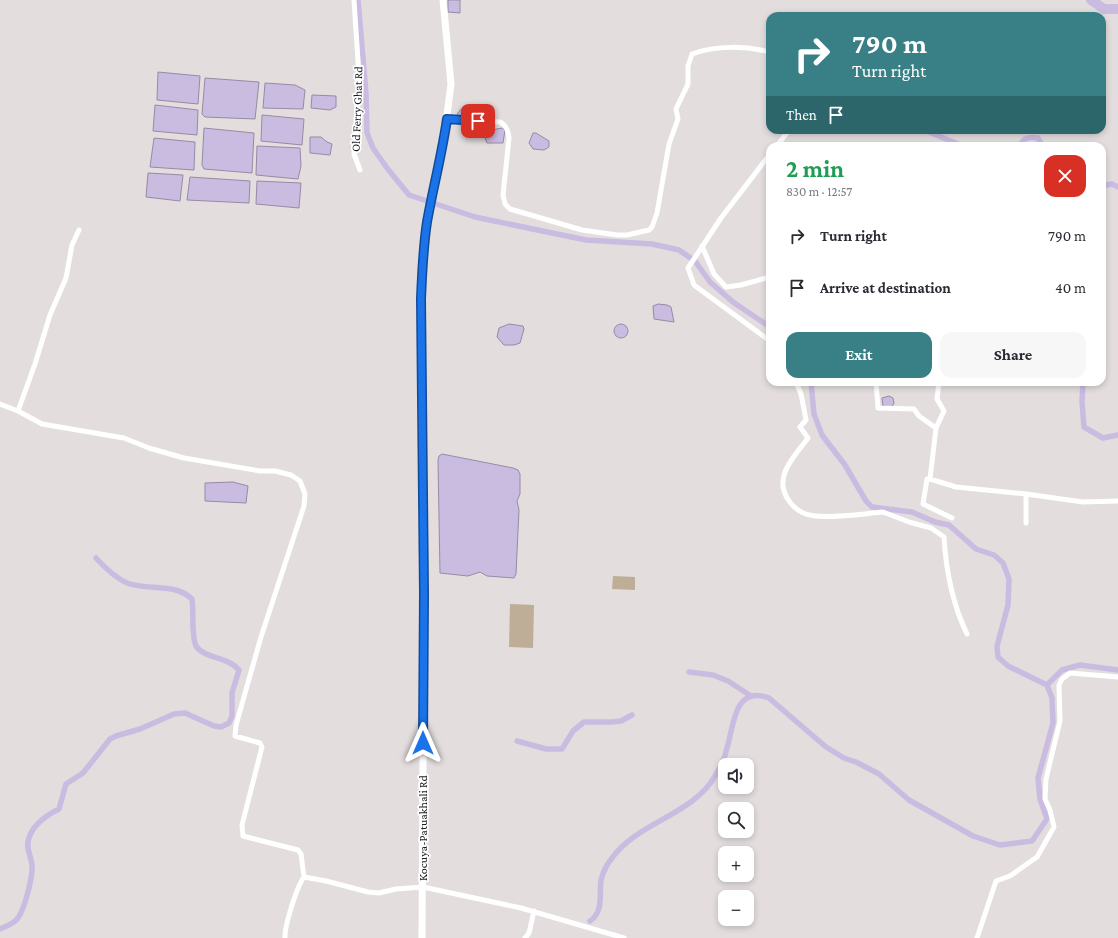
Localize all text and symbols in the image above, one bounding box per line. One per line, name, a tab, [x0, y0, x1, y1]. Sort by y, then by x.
icon: right	[786, 28, 838, 80]
text: 790 m	[852, 28, 927, 59]
text: Turn right	[852, 61, 926, 81]
street label: Old Ferry Ghat Rd	[349, 65, 366, 152]
pin	[461, 104, 495, 138]
icon: arrive	[825, 104, 847, 126]
text: Then	[786, 107, 817, 123]
icon: arrive	[467, 110, 489, 132]
text: 2 min	[786, 155, 844, 182]
button: close	[1044, 155, 1086, 197]
text: 830 m · 12:57	[786, 184, 852, 199]
icon: right	[786, 225, 808, 247]
text: Turn right	[820, 228, 887, 244]
text: 790 m	[1048, 228, 1086, 244]
icon: arrive	[786, 277, 808, 299]
text: Arrive at destination	[820, 280, 951, 296]
text: 40 m	[1055, 280, 1086, 296]
button: Exit	[786, 332, 932, 378]
button: Share	[940, 332, 1086, 378]
position arrow	[402, 722, 444, 764]
map controls	[718, 758, 754, 926]
button: sound	[718, 758, 754, 794]
street label: Kocuya-Patuakhali Rd	[416, 774, 430, 881]
button: search	[718, 802, 754, 838]
button: +	[718, 846, 754, 882]
button: −	[718, 890, 754, 926]

